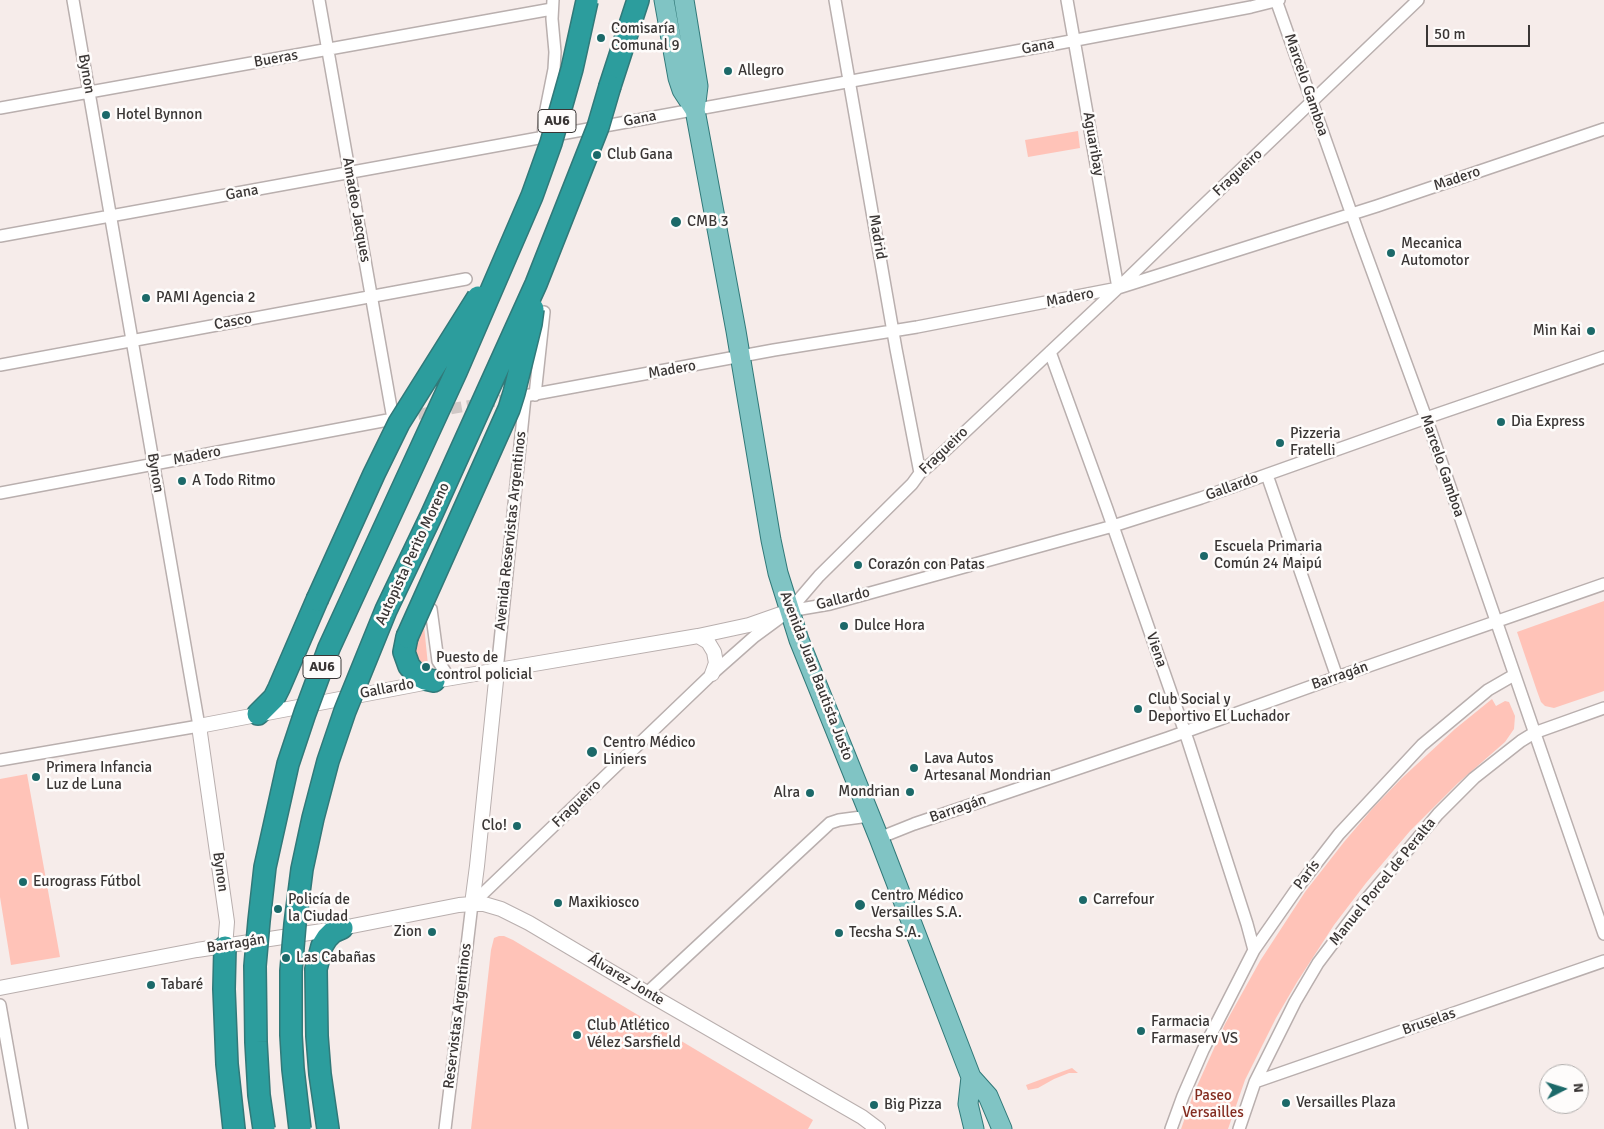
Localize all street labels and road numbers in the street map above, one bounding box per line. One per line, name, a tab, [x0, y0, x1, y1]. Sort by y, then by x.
street label: Marcelo Gamboa	[1280, 31, 1332, 139]
street label: Gana	[1020, 35, 1056, 59]
street label: Bueras	[253, 46, 299, 72]
street label: Bynon	[74, 53, 98, 95]
street label: Gana	[622, 107, 658, 131]
road number: AU6	[538, 110, 576, 132]
street label: Aguaribay	[1078, 110, 1108, 178]
street label: Fragueiro	[1210, 146, 1266, 200]
street label: Amadeo Jacques	[338, 156, 374, 264]
street label: Madero	[1431, 163, 1483, 195]
street label: Gana	[224, 181, 260, 205]
street label: Madrid	[864, 213, 890, 261]
street label: Madero	[1045, 285, 1095, 311]
street label: Casco	[213, 310, 253, 334]
street label: Madero	[647, 357, 697, 383]
street label: Marcelo Gamboa	[1416, 412, 1468, 520]
street label: Fragueiro	[916, 423, 972, 479]
street label: Avenida Reservistas Argentinos	[492, 430, 530, 632]
street label: Madero	[172, 443, 222, 469]
street label: Bynon	[143, 452, 167, 494]
street label: Gallardo	[1203, 469, 1261, 505]
street label: Autopista Perito Moreno	[372, 480, 454, 628]
street label: Gallardo	[814, 584, 872, 614]
street label: Avenida Juan Bautista Justo	[775, 589, 857, 763]
street label: Viena	[1142, 630, 1170, 670]
road number: AU6	[303, 656, 341, 679]
street label: Barragán	[1309, 658, 1371, 694]
street label: Gallardo	[358, 675, 416, 703]
street label: Fragueiro	[549, 776, 605, 832]
street label: Barragán	[927, 791, 989, 827]
street label: Manuel Porcel de Peralta	[1326, 815, 1440, 949]
street label: Bynon	[208, 851, 232, 893]
street label: París	[1290, 857, 1324, 893]
street label: Barragán	[206, 931, 266, 957]
street label: Reservistas Argentinos	[440, 942, 476, 1090]
street label: Álvarez Jonte	[585, 950, 667, 1010]
street label: Bruselas	[1400, 1004, 1458, 1040]

